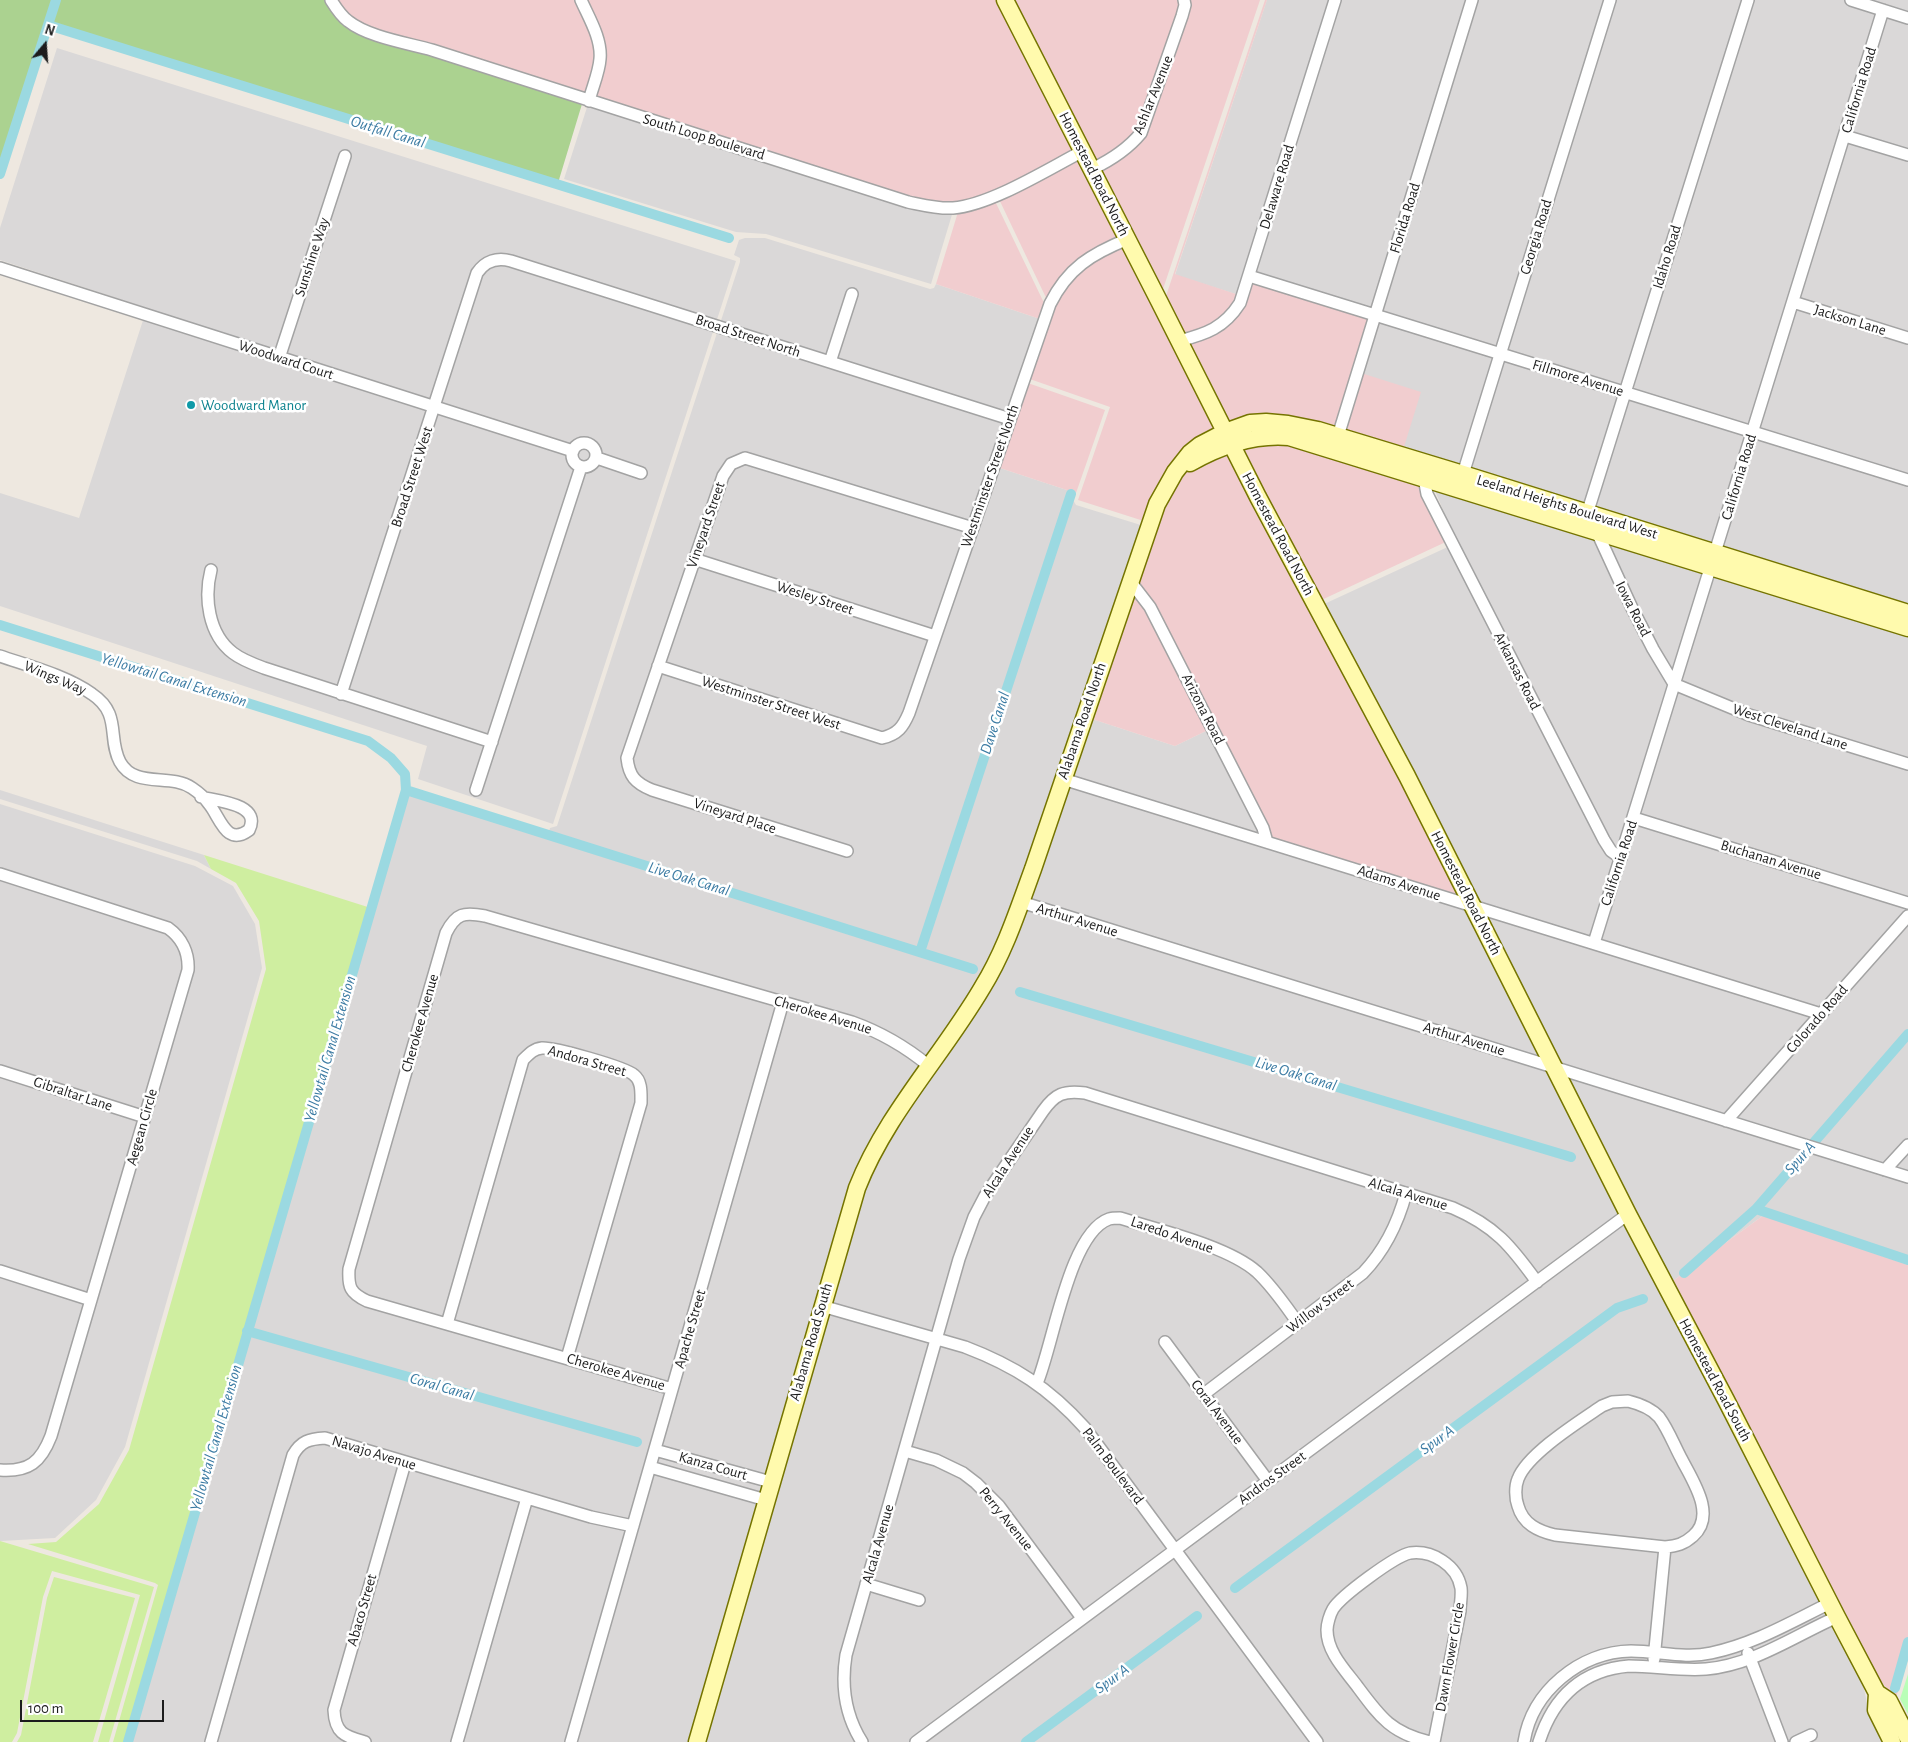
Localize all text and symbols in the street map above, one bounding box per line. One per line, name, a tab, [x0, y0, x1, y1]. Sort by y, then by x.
north arrow	[20, 20, 70, 70]
text: N	[43, 23, 56, 39]
street label: California Road	[1837, 45, 1881, 135]
street label: Ashlar Avenue	[1129, 53, 1177, 137]
street label: Homestead Road North	[1055, 109, 1133, 239]
street label: South Loop Boulevard	[641, 110, 767, 164]
water label: Outfall Canal	[348, 112, 428, 152]
street label: Delaware Road	[1256, 142, 1298, 232]
street label: Florida Road	[1386, 181, 1424, 255]
street label: Georgia Road	[1516, 197, 1556, 277]
street label: Sunshine Way	[291, 215, 333, 299]
street label: Idaho Road	[1649, 223, 1685, 291]
street label: Jackson Lane	[1812, 300, 1888, 340]
street label: Broad Street North	[693, 311, 803, 361]
street label: Woodward Court	[236, 336, 336, 384]
street label: Fillmore Avenue	[1530, 356, 1626, 400]
place label: Woodward Manor	[201, 396, 306, 414]
marker: Woodward Manor	[185, 399, 197, 411]
street label: Westminster Street North	[957, 402, 1023, 550]
street label: Broad Street West	[387, 424, 437, 530]
street label: California Road	[1717, 432, 1761, 522]
street label: Homestead Road North	[1238, 469, 1318, 599]
street label: Leeland Heights Boulevard West	[1474, 471, 1660, 543]
street label: Vineyard Street	[683, 479, 729, 571]
street label: Wesley Street	[774, 577, 856, 619]
street label: Iowa Road	[1611, 578, 1655, 640]
street label: Arkansas Road	[1490, 629, 1544, 713]
water label: Yellowtail Canal Extension	[99, 649, 249, 711]
street label: Wings Way	[21, 657, 89, 699]
street label: Alabama Road North	[1054, 660, 1110, 782]
street label: Arizona Road	[1177, 671, 1229, 747]
street label: Westminster Street West	[699, 672, 843, 734]
water label: Dave Canal	[976, 689, 1014, 757]
street label: West Cleveland Lane	[1730, 700, 1850, 754]
street label: Vineyard Place	[691, 794, 779, 838]
street label: California Road	[1597, 818, 1641, 908]
street label: Homestead Road North	[1427, 828, 1505, 958]
street label: Buchanan Avenue	[1718, 836, 1824, 884]
water label: Live Oak Canal	[646, 858, 732, 900]
street label: Adams Avenue	[1355, 861, 1443, 905]
street label: Arthur Avenue	[1034, 899, 1120, 941]
street label: Cherokee Avenue	[397, 972, 443, 1074]
water label: Yellowtail Canal Extension	[300, 974, 360, 1124]
street label: Colorado Road	[1782, 981, 1852, 1057]
street label: Cherokee Avenue	[772, 992, 874, 1038]
street label: Arthur Avenue	[1421, 1018, 1507, 1060]
street label: Andora Street	[546, 1041, 628, 1081]
water label: Live Oak Canal	[1253, 1053, 1339, 1095]
street label: Gibraltar Lane	[31, 1073, 115, 1115]
street label: Aegean Circle	[122, 1087, 162, 1167]
street label: Alcala Avenue	[978, 1123, 1038, 1201]
water label: Spur A	[1780, 1137, 1820, 1179]
street label: Alcala Avenue	[1366, 1173, 1450, 1215]
street label: Laredo Avenue	[1128, 1212, 1216, 1258]
street label: Willow Street	[1283, 1275, 1357, 1337]
street label: Alabama Road South	[786, 1281, 836, 1403]
street label: Apache Street	[670, 1287, 710, 1371]
street label: Homestead Road South	[1675, 1315, 1755, 1445]
street label: Cherokee Avenue	[565, 1349, 667, 1395]
water label: Yellowtail Canal Extension	[186, 1363, 246, 1513]
water label: Coral Canal	[408, 1369, 476, 1405]
street label: Coral Avenue	[1187, 1376, 1247, 1448]
water label: Spur A	[1416, 1421, 1458, 1459]
street label: Palm Boulevard	[1078, 1424, 1148, 1508]
street label: Navajo Avenue	[330, 1432, 418, 1474]
street label: Andros Street	[1235, 1447, 1309, 1509]
street label: Kanza Court	[677, 1448, 749, 1484]
street label: Perry Avenue	[975, 1484, 1037, 1554]
street label: Alcala Avenue	[858, 1502, 898, 1586]
street label: Abaco Street	[343, 1572, 381, 1648]
street label: Dawn Flower Circle	[1432, 1601, 1468, 1713]
water label: Spur A	[1091, 1660, 1133, 1698]
scale bar	[22, 1690, 166, 1722]
text: 100 m	[28, 1701, 63, 1716]

